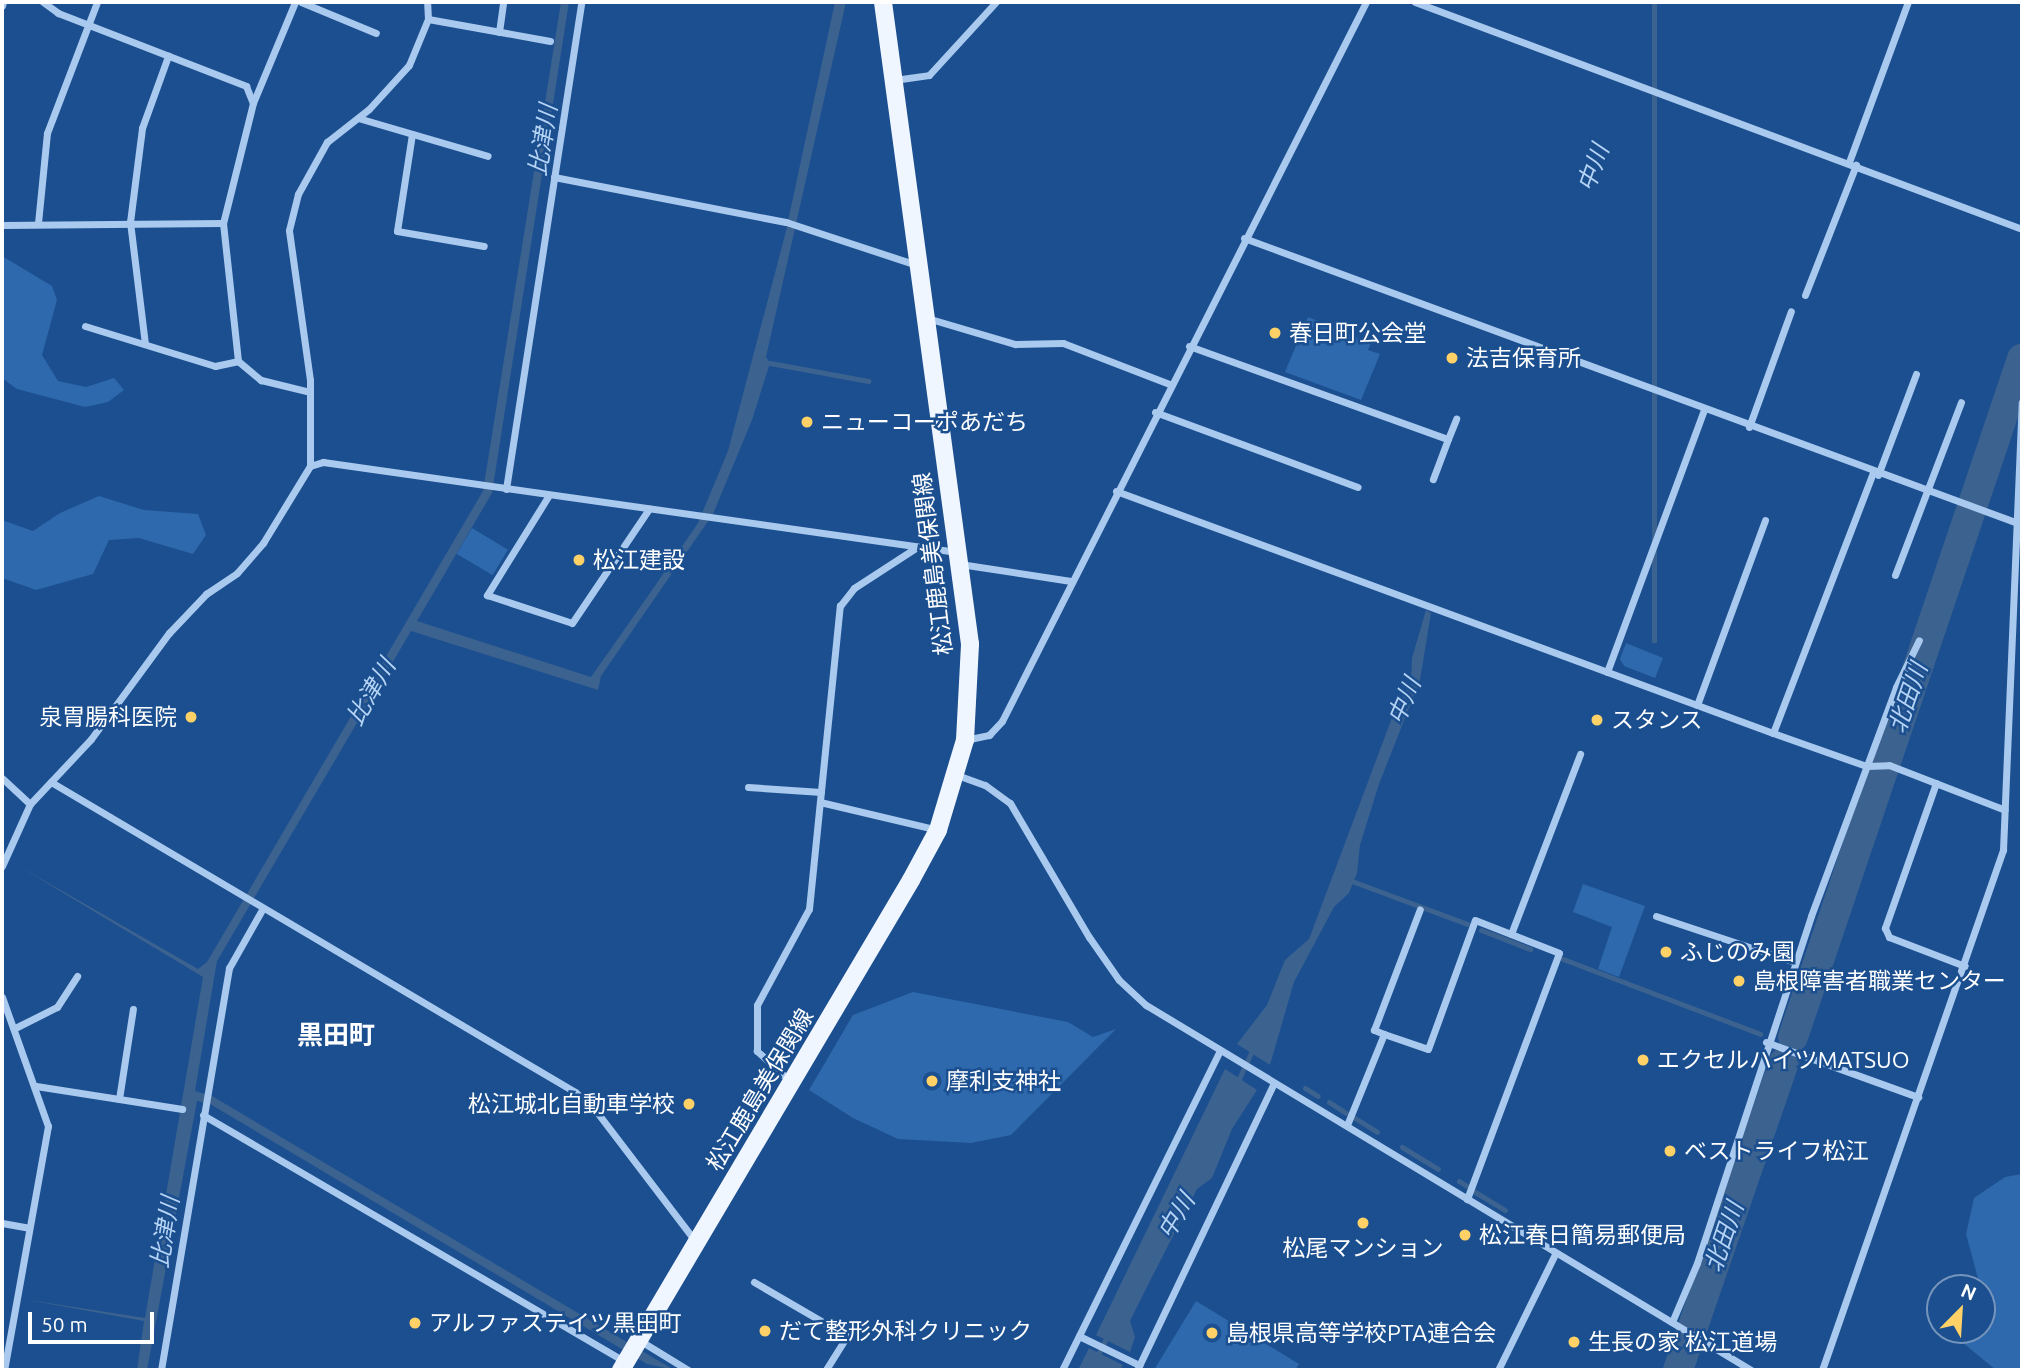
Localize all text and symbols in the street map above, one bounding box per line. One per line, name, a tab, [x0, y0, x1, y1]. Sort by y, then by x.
water label: 比津川	[523, 102, 563, 178]
water label: 中川	[1571, 141, 1615, 195]
place label: 春日町公会堂	[1289, 319, 1427, 347]
marker: 春日町公会堂	[1267, 325, 1283, 341]
place label: 法吉保育所	[1466, 344, 1581, 372]
marker: 法吉保育所	[1444, 350, 1460, 366]
place label: ニューコーポあだち	[821, 408, 1028, 436]
marker: ニューコーポあだち	[799, 414, 815, 430]
street label: 松江鹿島美保関線	[908, 471, 958, 657]
place label: 松江建設	[593, 546, 685, 574]
marker: 松江建設	[571, 552, 587, 568]
water label: 比津川	[341, 654, 401, 730]
water label: 北田川	[1883, 659, 1933, 737]
water label: 中川	[1381, 673, 1427, 729]
place label: 泉胃腸科医院	[39, 703, 177, 731]
place label: スタンス	[1611, 706, 1703, 734]
marker: 泉胃腸科医院	[183, 709, 199, 725]
marker: スタンス	[1589, 712, 1605, 728]
place label: ふじのみ園	[1680, 938, 1795, 966]
marker: ふじのみ園	[1658, 944, 1674, 960]
place label: 島根障害者職業センター	[1753, 967, 2006, 995]
marker: 島根障害者職業センター	[1731, 973, 1747, 989]
street label: 松江鹿島美保関線	[701, 1004, 819, 1176]
district label: 黒田町	[297, 1019, 375, 1051]
place label: エクセルハイツMATSUO	[1657, 1046, 1910, 1074]
marker: エクセルハイツMATSUO	[1635, 1052, 1651, 1068]
place label: 摩利支神社	[946, 1067, 1061, 1095]
marker: 摩利支神社	[924, 1073, 940, 1089]
place label: 松江城北自動車学校	[468, 1090, 675, 1118]
marker: 松江城北自動車学校	[681, 1096, 697, 1112]
place label: ベストライフ松江	[1684, 1137, 1868, 1165]
marker: ベストライフ松江	[1662, 1143, 1678, 1159]
water label: 中川	[1151, 1188, 1201, 1244]
water label: 比津川	[145, 1194, 185, 1270]
water label: 北田川	[1699, 1198, 1749, 1276]
marker: 松尾マンション	[1355, 1215, 1371, 1231]
place label: 松江春日簡易郵便局	[1479, 1221, 1686, 1249]
marker: 松江春日簡易郵便局	[1457, 1227, 1473, 1243]
place label: 松尾マンション	[1283, 1234, 1443, 1262]
north arrow	[1926, 1274, 1996, 1344]
text: N	[1958, 1279, 1980, 1305]
scale bar	[32, 1298, 158, 1342]
place label: アルファステイツ黒田町	[429, 1309, 682, 1337]
text: 50 m	[41, 1312, 88, 1336]
marker: アルファステイツ黒田町	[407, 1315, 423, 1331]
place label: だて整形外科クリニック	[779, 1317, 1032, 1345]
place label: 島根県高等学校PTA連合会	[1226, 1319, 1496, 1347]
marker: だて整形外科クリニック	[757, 1323, 773, 1339]
marker: 島根県高等学校PTA連合会	[1204, 1325, 1220, 1341]
place label: 生長の家 松江道場	[1588, 1328, 1777, 1356]
marker: 生長の家 松江道場	[1566, 1334, 1582, 1350]

